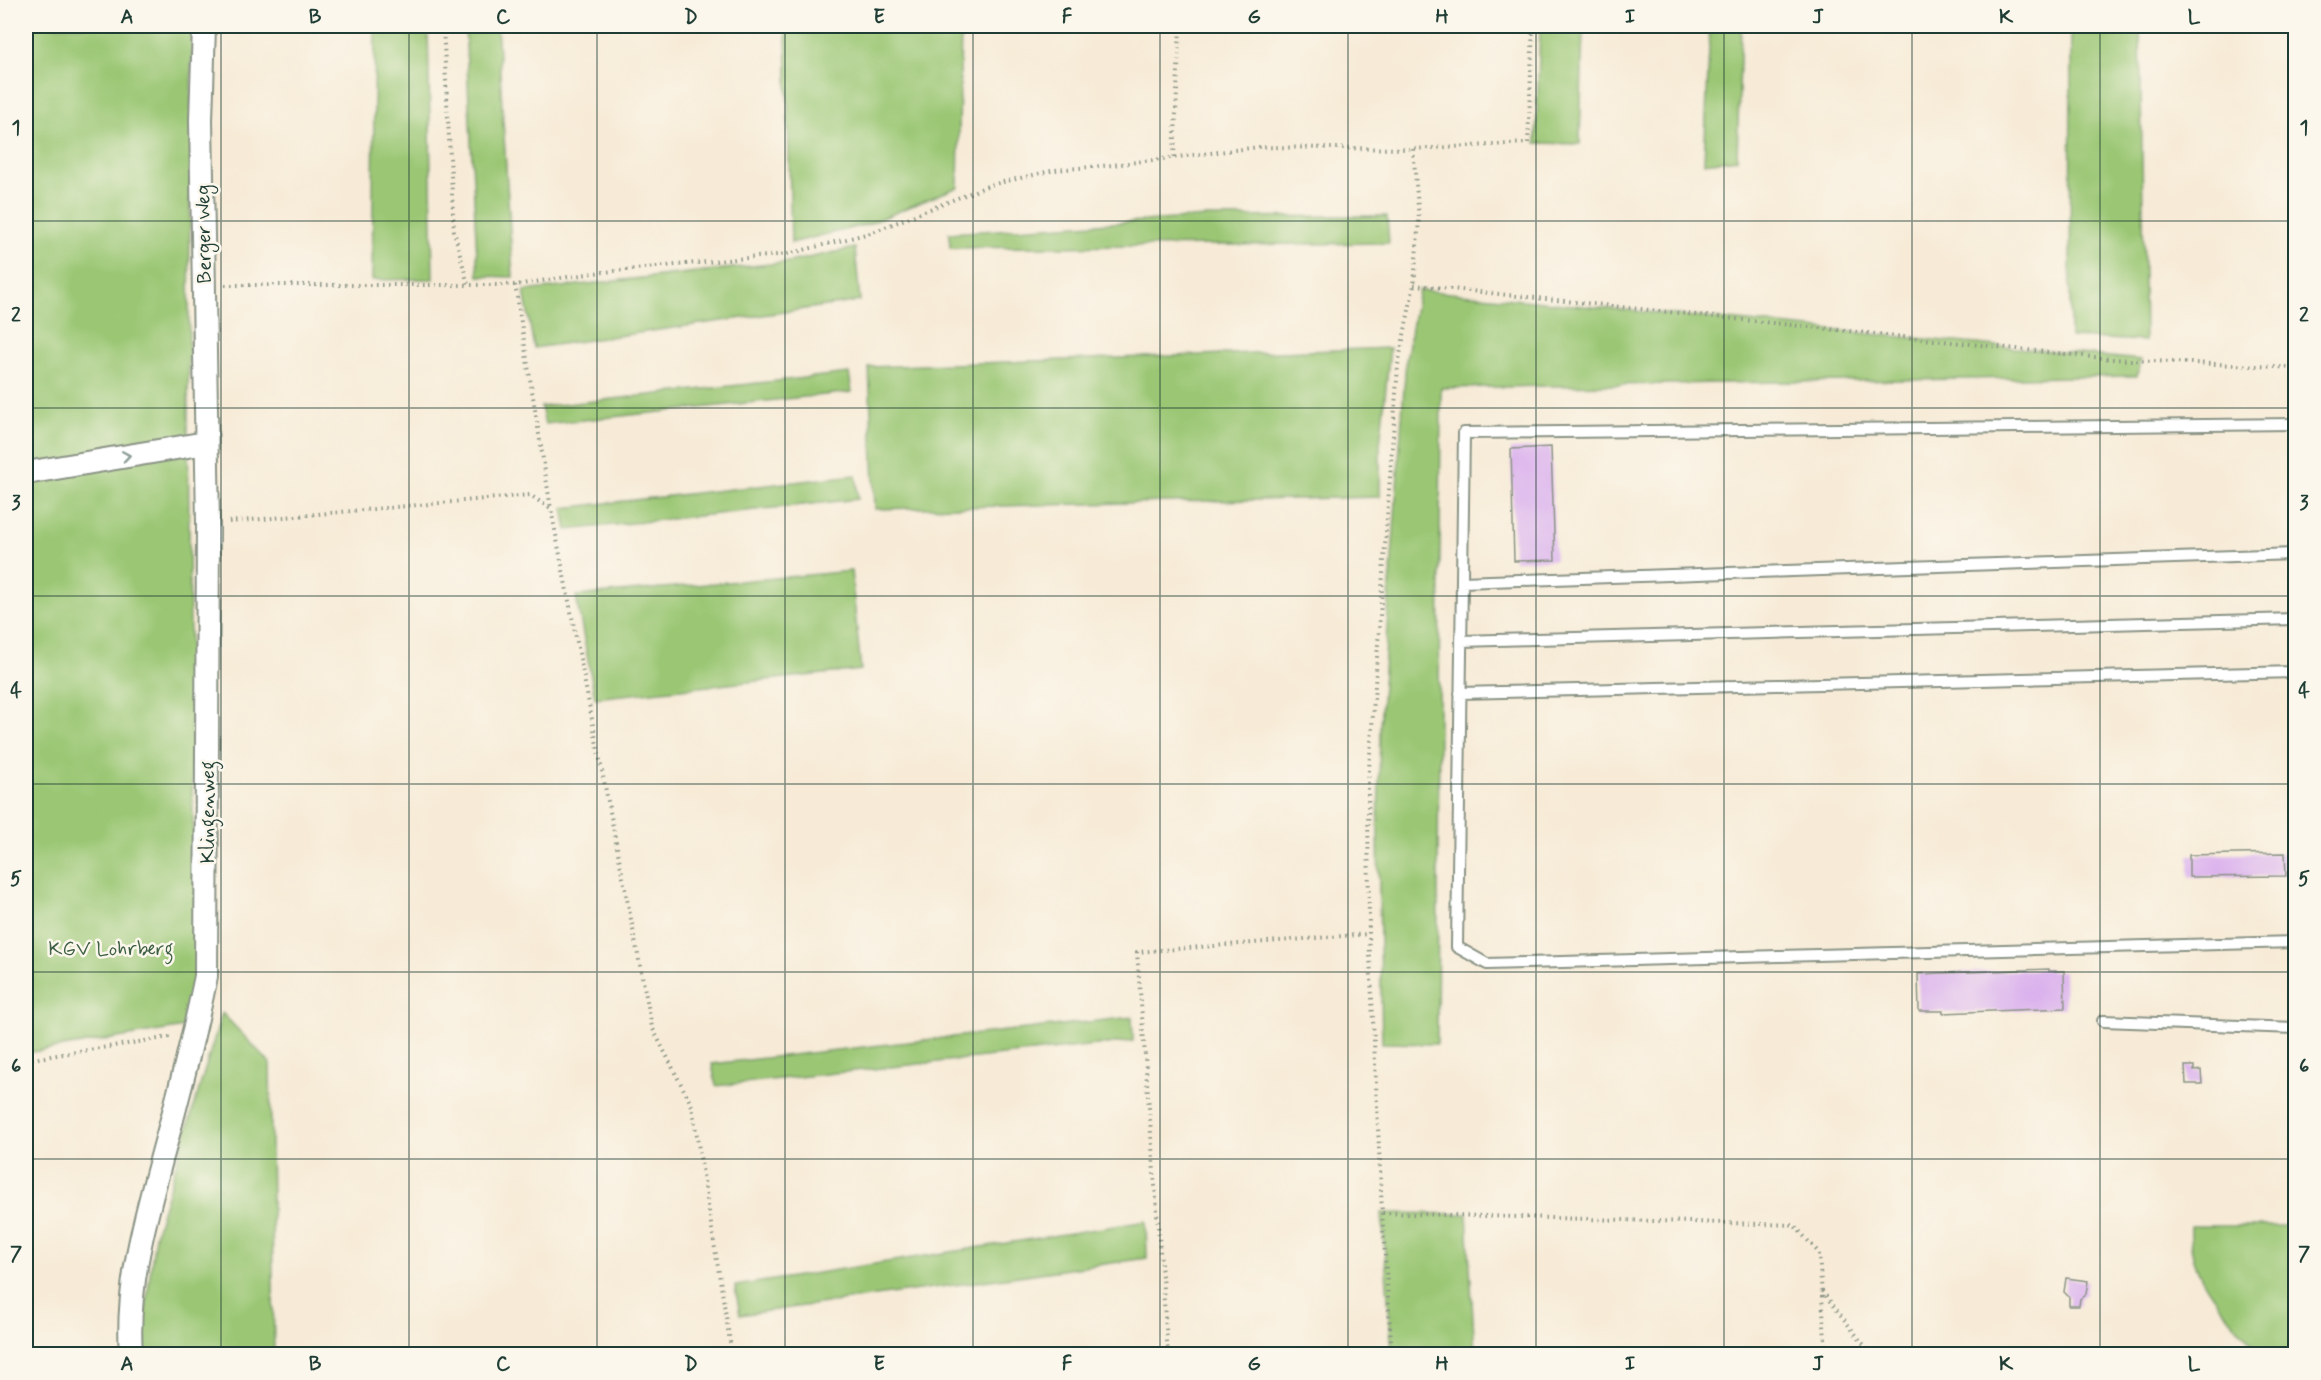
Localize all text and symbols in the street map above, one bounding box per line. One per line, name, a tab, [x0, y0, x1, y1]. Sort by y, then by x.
text: A	[120, 4, 134, 31]
text: B	[309, 4, 322, 31]
text: C	[496, 4, 511, 31]
text: D	[684, 4, 698, 31]
text: E	[873, 4, 885, 31]
text: F	[1062, 4, 1073, 31]
text: G	[1247, 4, 1261, 31]
text: H	[1435, 4, 1449, 31]
text: I	[1625, 4, 1635, 31]
text: J	[1812, 4, 1824, 31]
text: K	[1999, 4, 2014, 31]
text: L	[2188, 4, 2201, 31]
text: 1	[12, 115, 20, 142]
text: 1	[2300, 115, 2308, 142]
street label: Berger Weg	[190, 184, 220, 284]
text: 2	[11, 302, 21, 329]
text: 2	[2299, 302, 2309, 329]
one-way arrow	[120, 450, 130, 463]
text: 3	[11, 490, 21, 517]
text: 3	[2299, 490, 2309, 517]
text: 4	[10, 678, 22, 705]
text: 4	[2298, 678, 2310, 705]
street label: Klingenweg	[195, 761, 224, 863]
text: 5	[10, 866, 22, 893]
text: 5	[2298, 866, 2310, 893]
park label: KGV Lohrberg	[48, 936, 174, 965]
text: 6	[11, 1053, 21, 1080]
text: 6	[2299, 1053, 2309, 1080]
text: 7	[10, 1241, 22, 1268]
text: 7	[2298, 1241, 2310, 1268]
text: A	[120, 1351, 134, 1378]
text: B	[309, 1351, 322, 1378]
text: C	[496, 1351, 511, 1378]
text: D	[684, 1351, 698, 1378]
text: E	[873, 1351, 885, 1378]
text: F	[1062, 1351, 1073, 1378]
text: G	[1247, 1351, 1261, 1378]
text: H	[1435, 1351, 1449, 1378]
text: I	[1625, 1351, 1635, 1378]
text: J	[1812, 1351, 1824, 1378]
text: K	[1999, 1351, 2014, 1378]
text: L	[2188, 1351, 2201, 1378]

